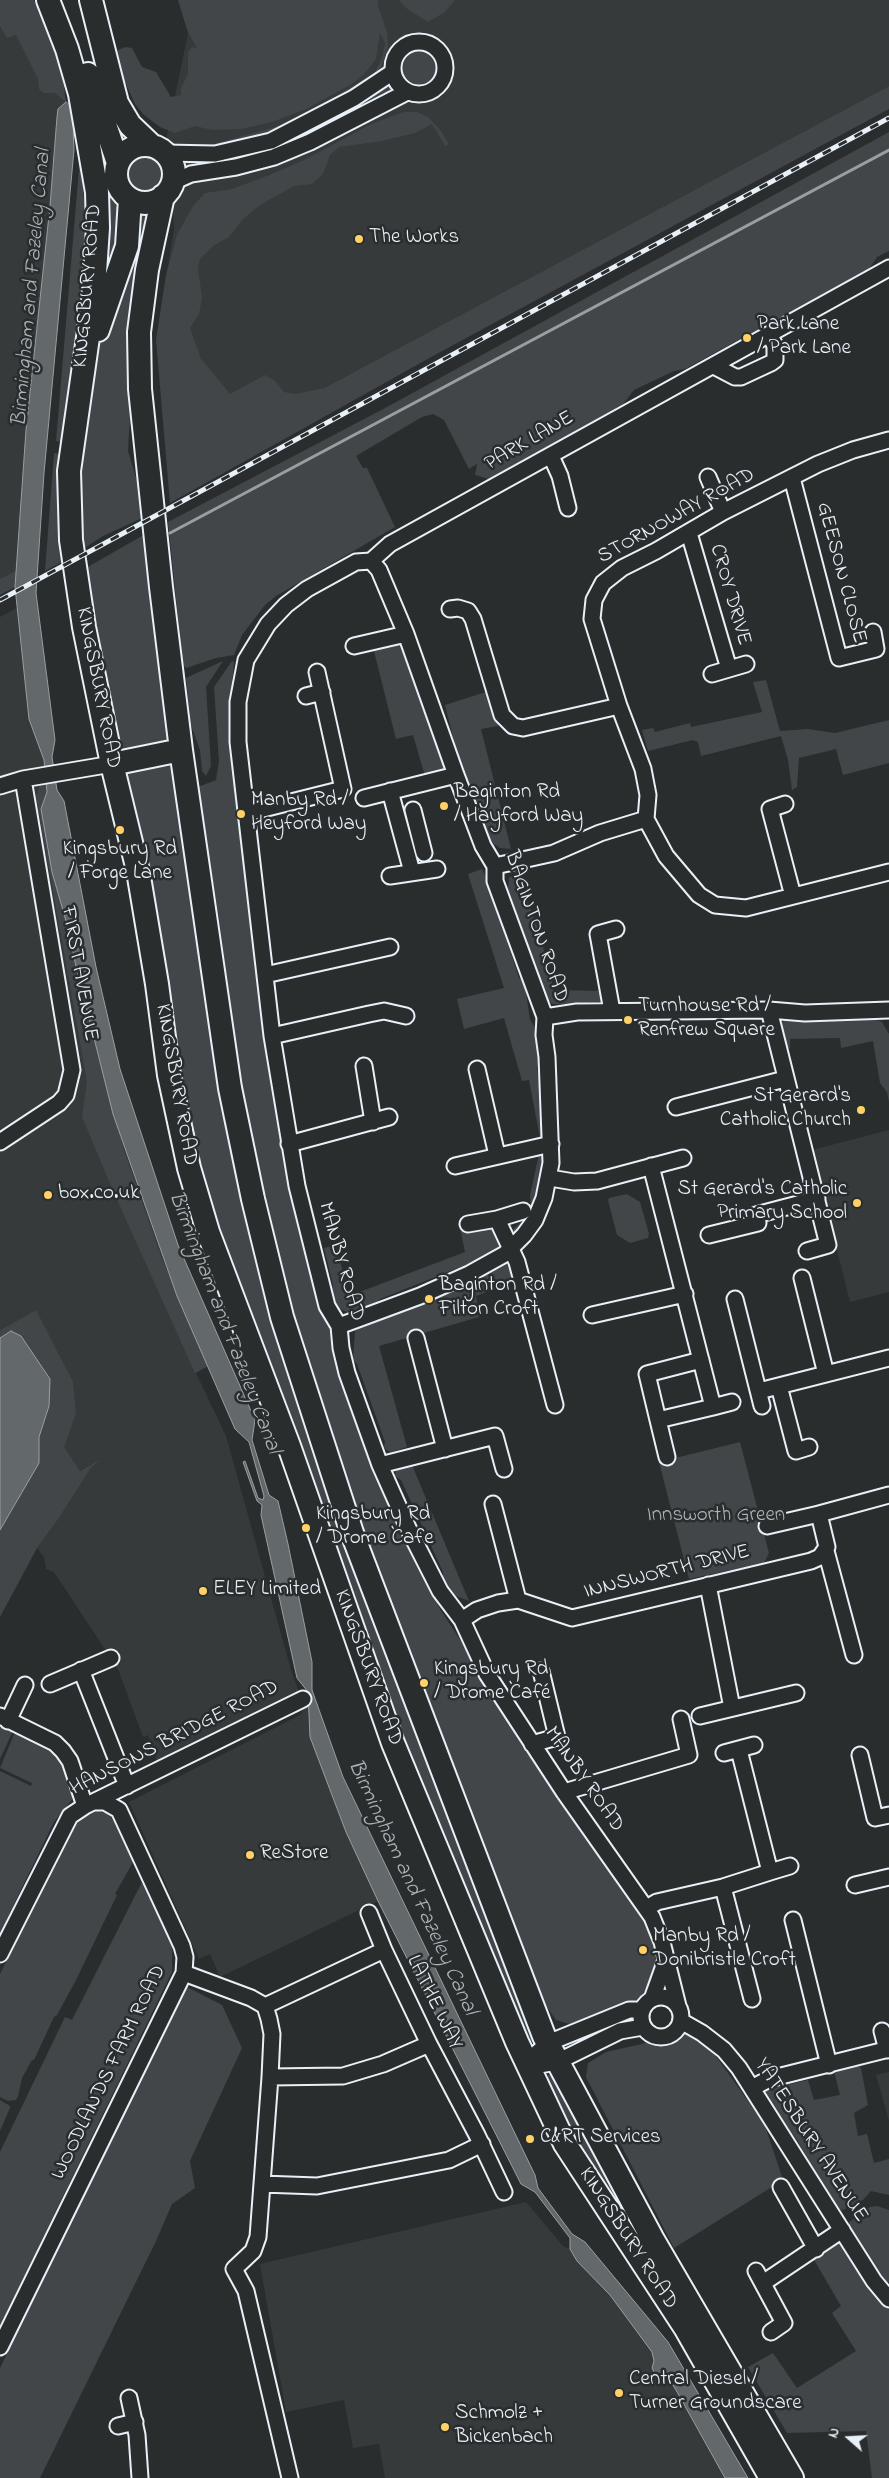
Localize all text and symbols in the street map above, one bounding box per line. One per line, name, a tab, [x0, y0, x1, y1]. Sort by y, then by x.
water label: Birmingham and Fazeley Canal	[8, 148, 58, 428]
street label: KINGSBURY ROAD	[69, 203, 109, 369]
place label: The Works	[369, 226, 459, 252]
marker: The Works	[353, 233, 365, 245]
place label: Park Lane / Park Lane	[757, 313, 851, 363]
marker: Park Lane / Park Lane	[741, 332, 753, 344]
street label: PARK LANE	[481, 406, 579, 478]
street label: STORNOWAY ROAD	[594, 463, 760, 571]
street label: GEESON CLOSE	[809, 500, 871, 646]
street label: CROY DRIVE	[703, 542, 755, 648]
street label: KINGSBURY ROAD	[69, 605, 125, 771]
place label: Baginton Rd / Hayford Way	[454, 781, 583, 831]
place label: Manby Rd / Heyford Way	[251, 789, 367, 839]
marker: Baginton Rd / Hayford Way	[438, 800, 450, 812]
marker: Manby Rd / Heyford Way	[235, 808, 247, 820]
marker: Kingsbury Rd / Forge Lane	[114, 824, 126, 836]
place label: Kingsbury Rd / Forge Lane	[63, 838, 177, 888]
street label: BAGINTON ROAD	[497, 848, 573, 1006]
street label: FIRST AVENUE	[54, 905, 102, 1043]
place label: Turnhouse Rd / Renfrew Square	[638, 995, 775, 1045]
street label: KINGSBURY ROAD	[148, 1002, 202, 1168]
marker: Turnhouse Rd / Renfrew Square	[622, 1014, 634, 1026]
place label: St Gerard's Catholic Church	[720, 1085, 851, 1135]
marker: St Gerard's Catholic Church	[855, 1104, 867, 1116]
place label: St Gerard's Catholic Primary School	[678, 1178, 847, 1228]
place label: box.co.uk	[58, 1182, 139, 1208]
water label: Birmingham and Fazeley Canal	[161, 1188, 285, 1458]
marker: box.co.uk	[42, 1189, 54, 1201]
marker: St Gerard's Catholic Primary School	[851, 1197, 863, 1209]
street label: MANBY ROAD	[311, 1199, 369, 1325]
place label: Baginton Rd / Filton Croft	[439, 1274, 557, 1324]
marker: Baginton Rd / Filton Croft	[423, 1293, 435, 1305]
place label: Kingsbury Rd / Drome Cafe	[316, 1503, 434, 1553]
park label: Innsworth Green	[647, 1504, 785, 1530]
marker: Kingsbury Rd / Drome Cafe	[300, 1522, 312, 1534]
street label: INNSWORTH DRIVE	[581, 1540, 753, 1606]
place label: ELEY Limited	[213, 1578, 321, 1604]
marker: ELEY Limited	[197, 1585, 209, 1597]
street label: KINGSBURY ROAD	[327, 1587, 407, 1749]
place label: Kingsbury Rd / Drome Café	[434, 1658, 550, 1708]
street label: HANSONS BRIDGE ROAD	[66, 1675, 284, 1803]
marker: Kingsbury Rd / Drome Café	[418, 1677, 430, 1689]
street label: MANBY ROAD	[537, 1722, 629, 1838]
water label: Birmingham and Fazeley Canal	[340, 1756, 482, 2020]
place label: ReStore	[260, 1842, 328, 1868]
marker: ReStore	[244, 1849, 256, 1861]
place label: Manby Rd / Donibristle Croft	[653, 1925, 796, 1975]
marker: Manby Rd / Donibristle Croft	[637, 1944, 649, 1956]
street label: LATHE WAY	[399, 1952, 467, 2054]
street label: WOODLANDS FARM ROAD	[47, 1962, 173, 2184]
street label: YATESBURY AVENUE	[748, 2054, 872, 2228]
place label: C&RT Services	[540, 2126, 661, 2152]
marker: C&RT Services	[524, 2133, 536, 2145]
street label: KINGSBURY ROAD	[572, 2163, 682, 2315]
place label: Central Diesel / Turner Groundscare	[629, 2368, 802, 2418]
marker: Central Diesel / Turner Groundscare	[613, 2387, 625, 2399]
place label: Schmolz + Bickenbach	[455, 2402, 553, 2452]
north arrow	[824, 2413, 874, 2463]
marker: Schmolz + Bickenbach	[439, 2421, 451, 2433]
text: N	[823, 2425, 846, 2441]

